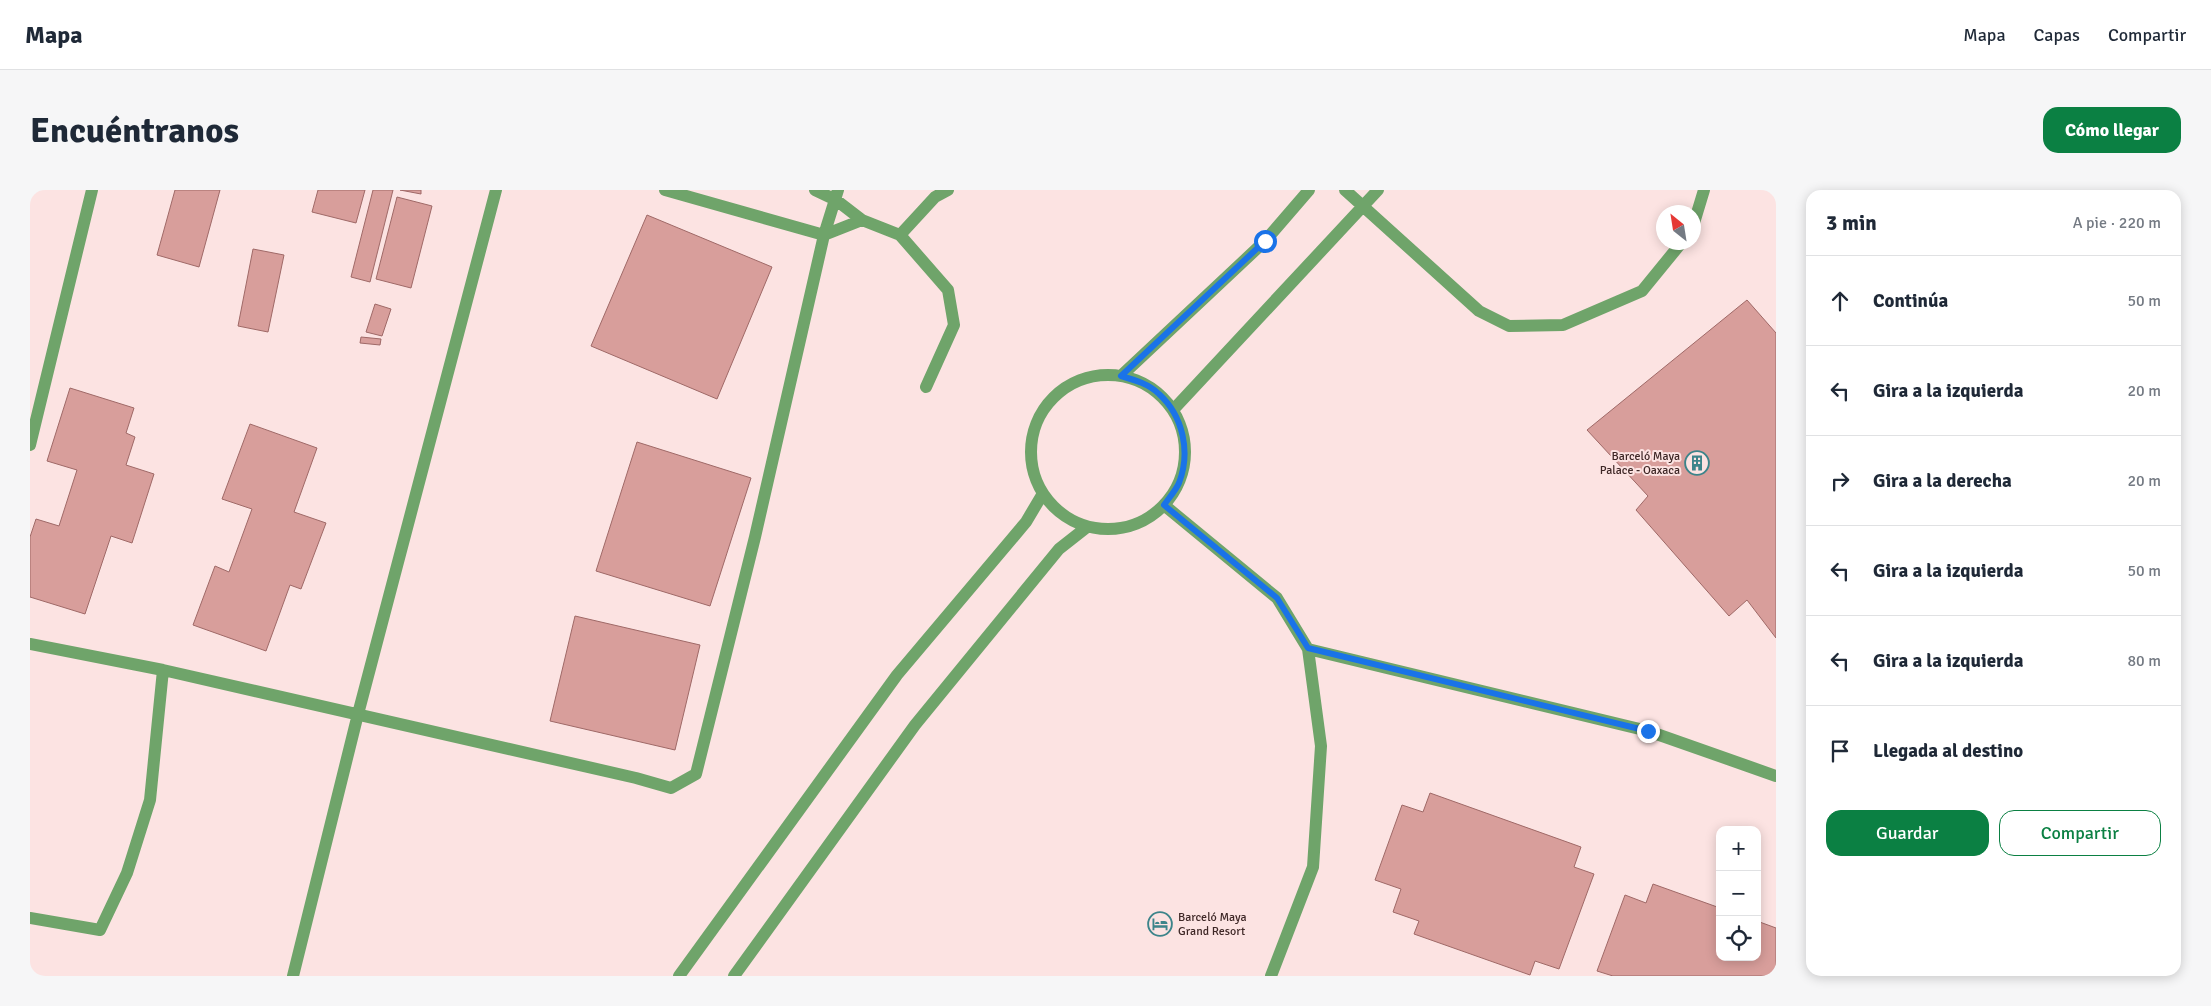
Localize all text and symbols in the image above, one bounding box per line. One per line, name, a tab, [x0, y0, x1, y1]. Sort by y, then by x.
text: Mapa	[25, 20, 83, 50]
text: Mapa	[1963, 24, 2006, 46]
text: Capas	[2034, 24, 2080, 46]
text: Compartir	[2108, 24, 2186, 46]
button: Cómo llegar	[2043, 107, 2181, 153]
text: Encuéntranos	[30, 109, 239, 152]
north arrow	[1656, 205, 1701, 250]
text: 3 min	[1826, 210, 1877, 236]
text: A pie · 220 m	[2073, 213, 2161, 233]
route start	[1254, 230, 1277, 253]
icon: ahead	[1826, 287, 1854, 315]
text: Continúa	[1873, 289, 1948, 313]
text: 50 m	[2127, 291, 2161, 311]
icon: left	[1826, 377, 1854, 405]
text: Gira a la izquierda	[1873, 379, 2023, 403]
text: 20 m	[2127, 381, 2161, 401]
place label: Barceló Maya Palace - Oaxaca	[1600, 449, 1680, 478]
building icon: Barceló Maya Palace - Oaxaca	[1684, 450, 1710, 476]
icon: right	[1826, 467, 1854, 495]
text: Gira a la derecha	[1873, 469, 2012, 493]
text: 20 m	[2127, 471, 2161, 491]
icon: left	[1826, 557, 1854, 585]
text: Gira a la izquierda	[1873, 559, 2023, 583]
text: 50 m	[2127, 561, 2161, 581]
icon: left	[1826, 647, 1854, 675]
text: Gira a la izquierda	[1873, 649, 2023, 673]
text: 80 m	[2127, 651, 2161, 671]
route end	[1637, 720, 1660, 743]
icon: arrive	[1826, 737, 1854, 765]
text: Llegada al destino	[1873, 739, 2023, 763]
button: Guardar	[1826, 810, 1989, 856]
button: Compartir	[1999, 810, 2161, 856]
map controls	[1716, 826, 1761, 961]
button: +	[1716, 826, 1761, 871]
button: −	[1716, 871, 1761, 916]
place label: Barceló Maya Grand Resort	[1178, 910, 1247, 939]
hotel icon: Barceló Maya Grand Resort	[1147, 911, 1173, 937]
button: locate	[1716, 916, 1761, 961]

